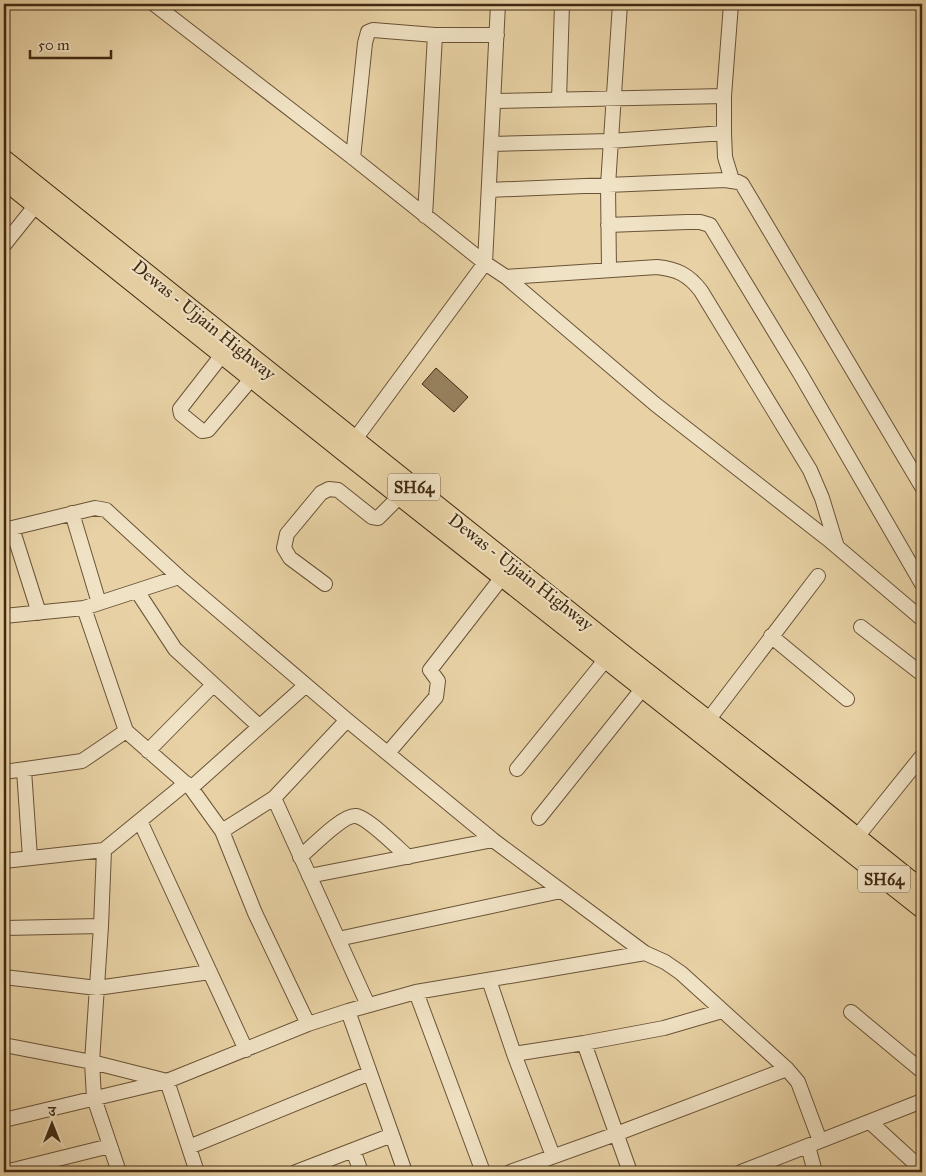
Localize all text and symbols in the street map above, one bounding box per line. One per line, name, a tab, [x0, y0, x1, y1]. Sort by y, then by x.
scale bar	[30, 28, 111, 60]
text: 50 m	[38, 36, 70, 54]
street label: Dewas - Ujjain Highway	[127, 255, 281, 386]
road number: SH64	[388, 474, 440, 501]
street label: Dewas - Ujjain Highway	[443, 508, 598, 637]
road number: SH64	[858, 866, 910, 892]
north arrow	[28, 1098, 78, 1148]
text: उ	[47, 1103, 56, 1120]

